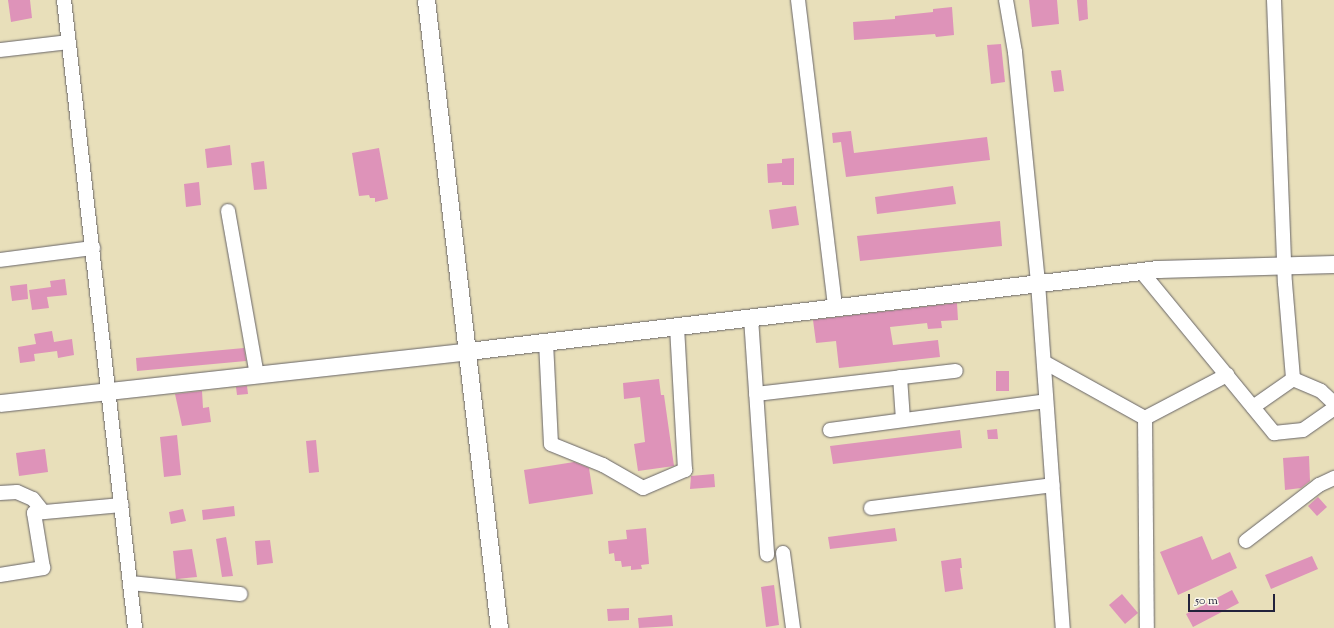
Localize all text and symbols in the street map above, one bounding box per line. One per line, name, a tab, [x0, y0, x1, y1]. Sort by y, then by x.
scale bar	[1190, 586, 1277, 612]
text: 50 m	[1195, 592, 1218, 610]

